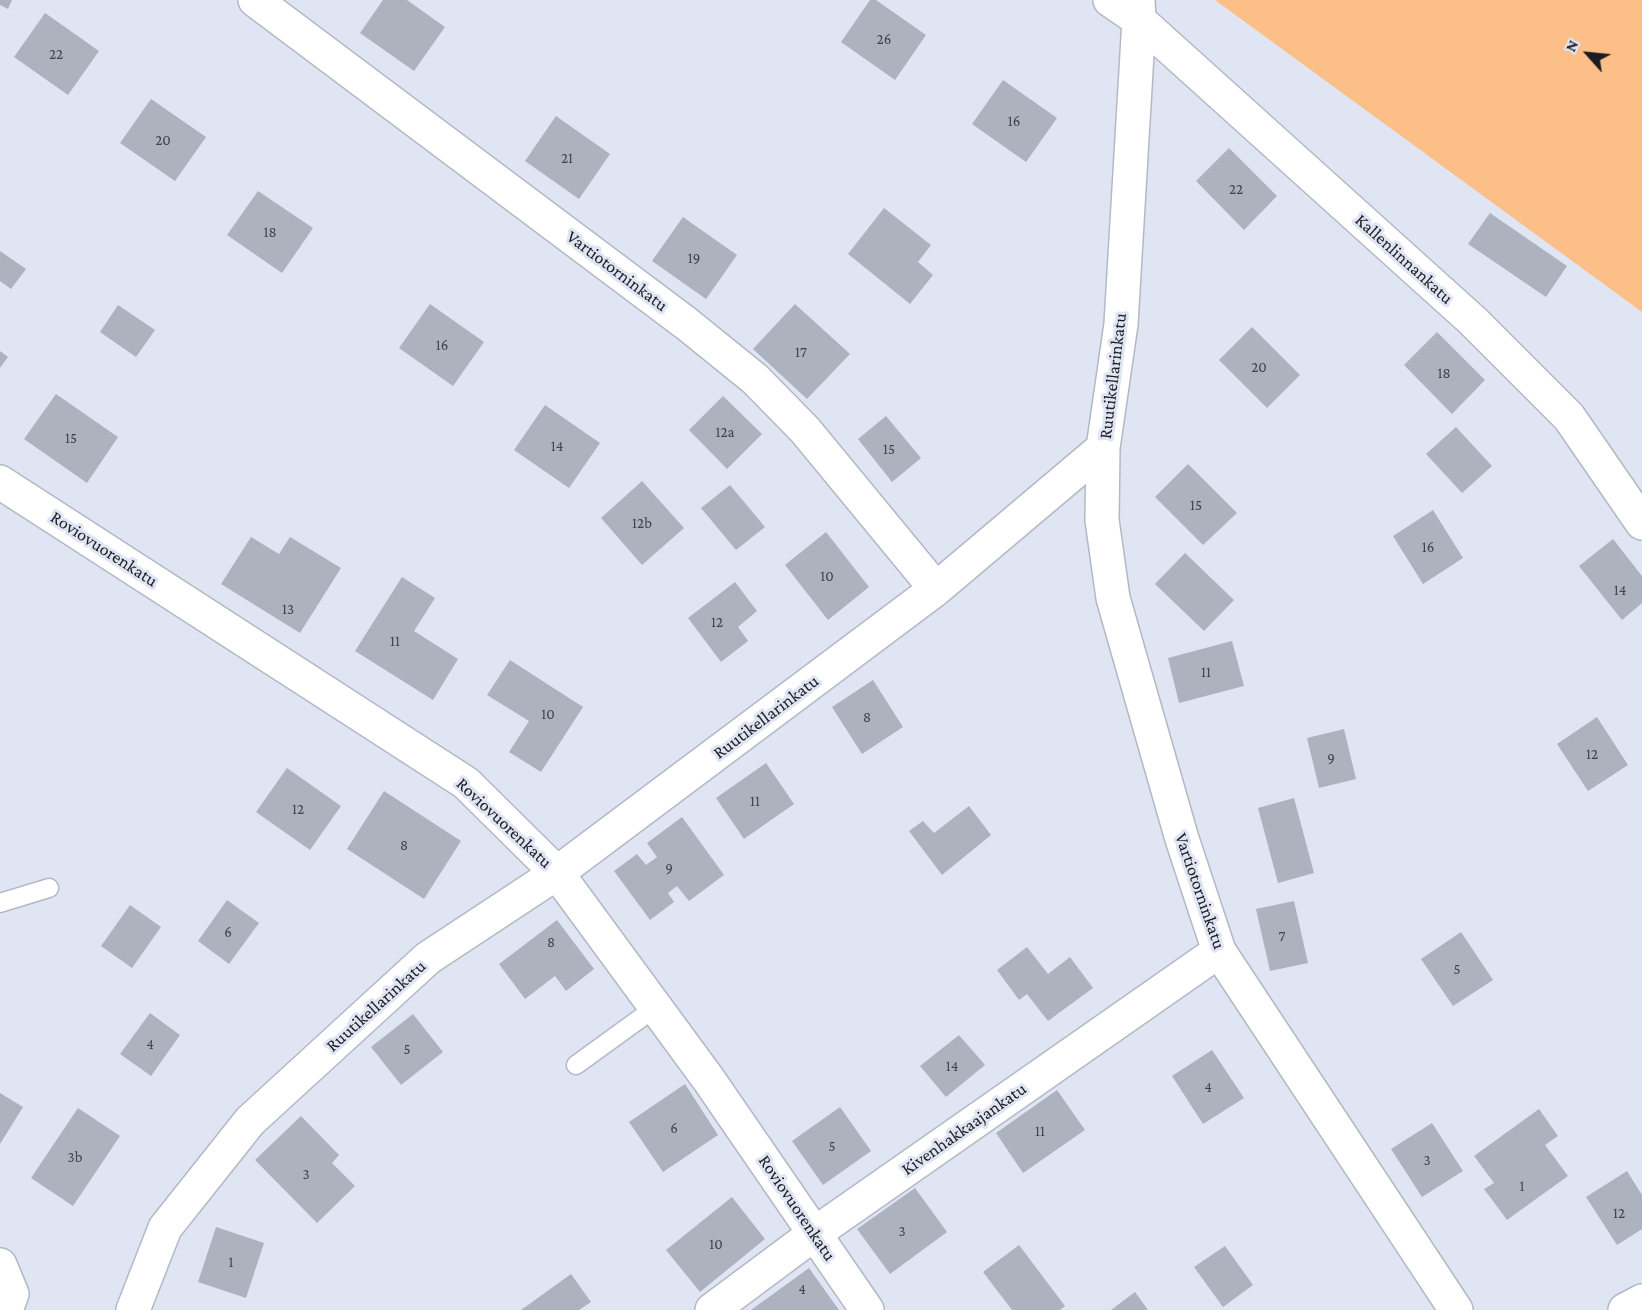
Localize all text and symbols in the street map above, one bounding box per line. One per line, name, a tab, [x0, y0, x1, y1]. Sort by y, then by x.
north arrow	[1558, 24, 1618, 84]
house number: 26	[877, 30, 891, 48]
text: N	[1561, 37, 1582, 54]
house number: 22	[49, 45, 63, 63]
house number: 16	[1008, 112, 1020, 130]
house number: 20	[155, 131, 171, 149]
house number: 21	[561, 149, 573, 167]
house number: 22	[1229, 180, 1243, 198]
street label: Kallenlinnankatu	[1350, 209, 1458, 309]
house number: 18	[263, 223, 277, 241]
street label: Vartiotorninkatu	[562, 226, 672, 316]
house number: 19	[688, 249, 700, 267]
street label: Ruutikellarinkatu	[1095, 312, 1131, 440]
house number: 16	[436, 336, 448, 354]
house number: 17	[795, 343, 807, 361]
house number: 20	[1251, 358, 1267, 376]
house number: 18	[1437, 364, 1451, 382]
house number: 12a	[715, 423, 735, 441]
house number: 15	[65, 429, 77, 447]
house number: 14	[551, 437, 563, 455]
house number: 15	[883, 440, 895, 458]
house number: 15	[1190, 496, 1202, 514]
street label: Roviovuorenkatu	[46, 506, 162, 592]
house number: 12b	[632, 514, 652, 532]
house number: 16	[1422, 538, 1434, 556]
house number: 10	[820, 567, 834, 585]
house number: 14	[1614, 581, 1626, 599]
house number: 13	[282, 600, 294, 618]
house number: 12	[711, 613, 723, 631]
house number: 11	[390, 632, 400, 650]
house number: 11	[1201, 663, 1211, 681]
street label: Ruutikellarinkatu	[709, 670, 823, 764]
house number: 10	[541, 705, 555, 723]
house number: 8	[863, 708, 871, 726]
house number: 12	[1586, 745, 1598, 763]
house number: 9	[1327, 749, 1335, 767]
street label: Roviovuorenkatu	[452, 773, 556, 873]
house number: 11	[750, 792, 760, 810]
house number: 12	[292, 800, 304, 818]
street label: Vartiotorninkatu	[1170, 830, 1230, 952]
house number: 8	[400, 836, 408, 854]
house number: 9	[665, 859, 673, 877]
house number: 6	[224, 923, 232, 941]
house number: 7	[1279, 927, 1285, 945]
house number: 8	[547, 933, 555, 951]
street label: Ruutikellarinkatu	[322, 956, 430, 1056]
house number: 5	[1453, 960, 1461, 978]
house number: 4	[146, 1035, 154, 1053]
house number: 5	[403, 1040, 411, 1058]
house number: 14	[946, 1057, 958, 1075]
street label: Kivenhakkaajankatu	[898, 1078, 1030, 1180]
house number: 4	[1204, 1078, 1212, 1096]
house number: 6	[670, 1119, 678, 1137]
house number: 11	[1035, 1122, 1045, 1140]
house number: 5	[828, 1137, 836, 1155]
house number: 3b	[68, 1148, 82, 1166]
street label: Roviovuorenkatu	[754, 1151, 840, 1265]
house number: 3	[1423, 1151, 1431, 1169]
house number: 3	[302, 1165, 310, 1183]
house number: 1	[1520, 1177, 1524, 1195]
house number: 12	[1613, 1204, 1625, 1222]
house number: 3	[898, 1222, 906, 1240]
house number: 10	[709, 1235, 723, 1253]
house number: 1	[229, 1253, 233, 1271]
house number: 4	[798, 1280, 806, 1298]

